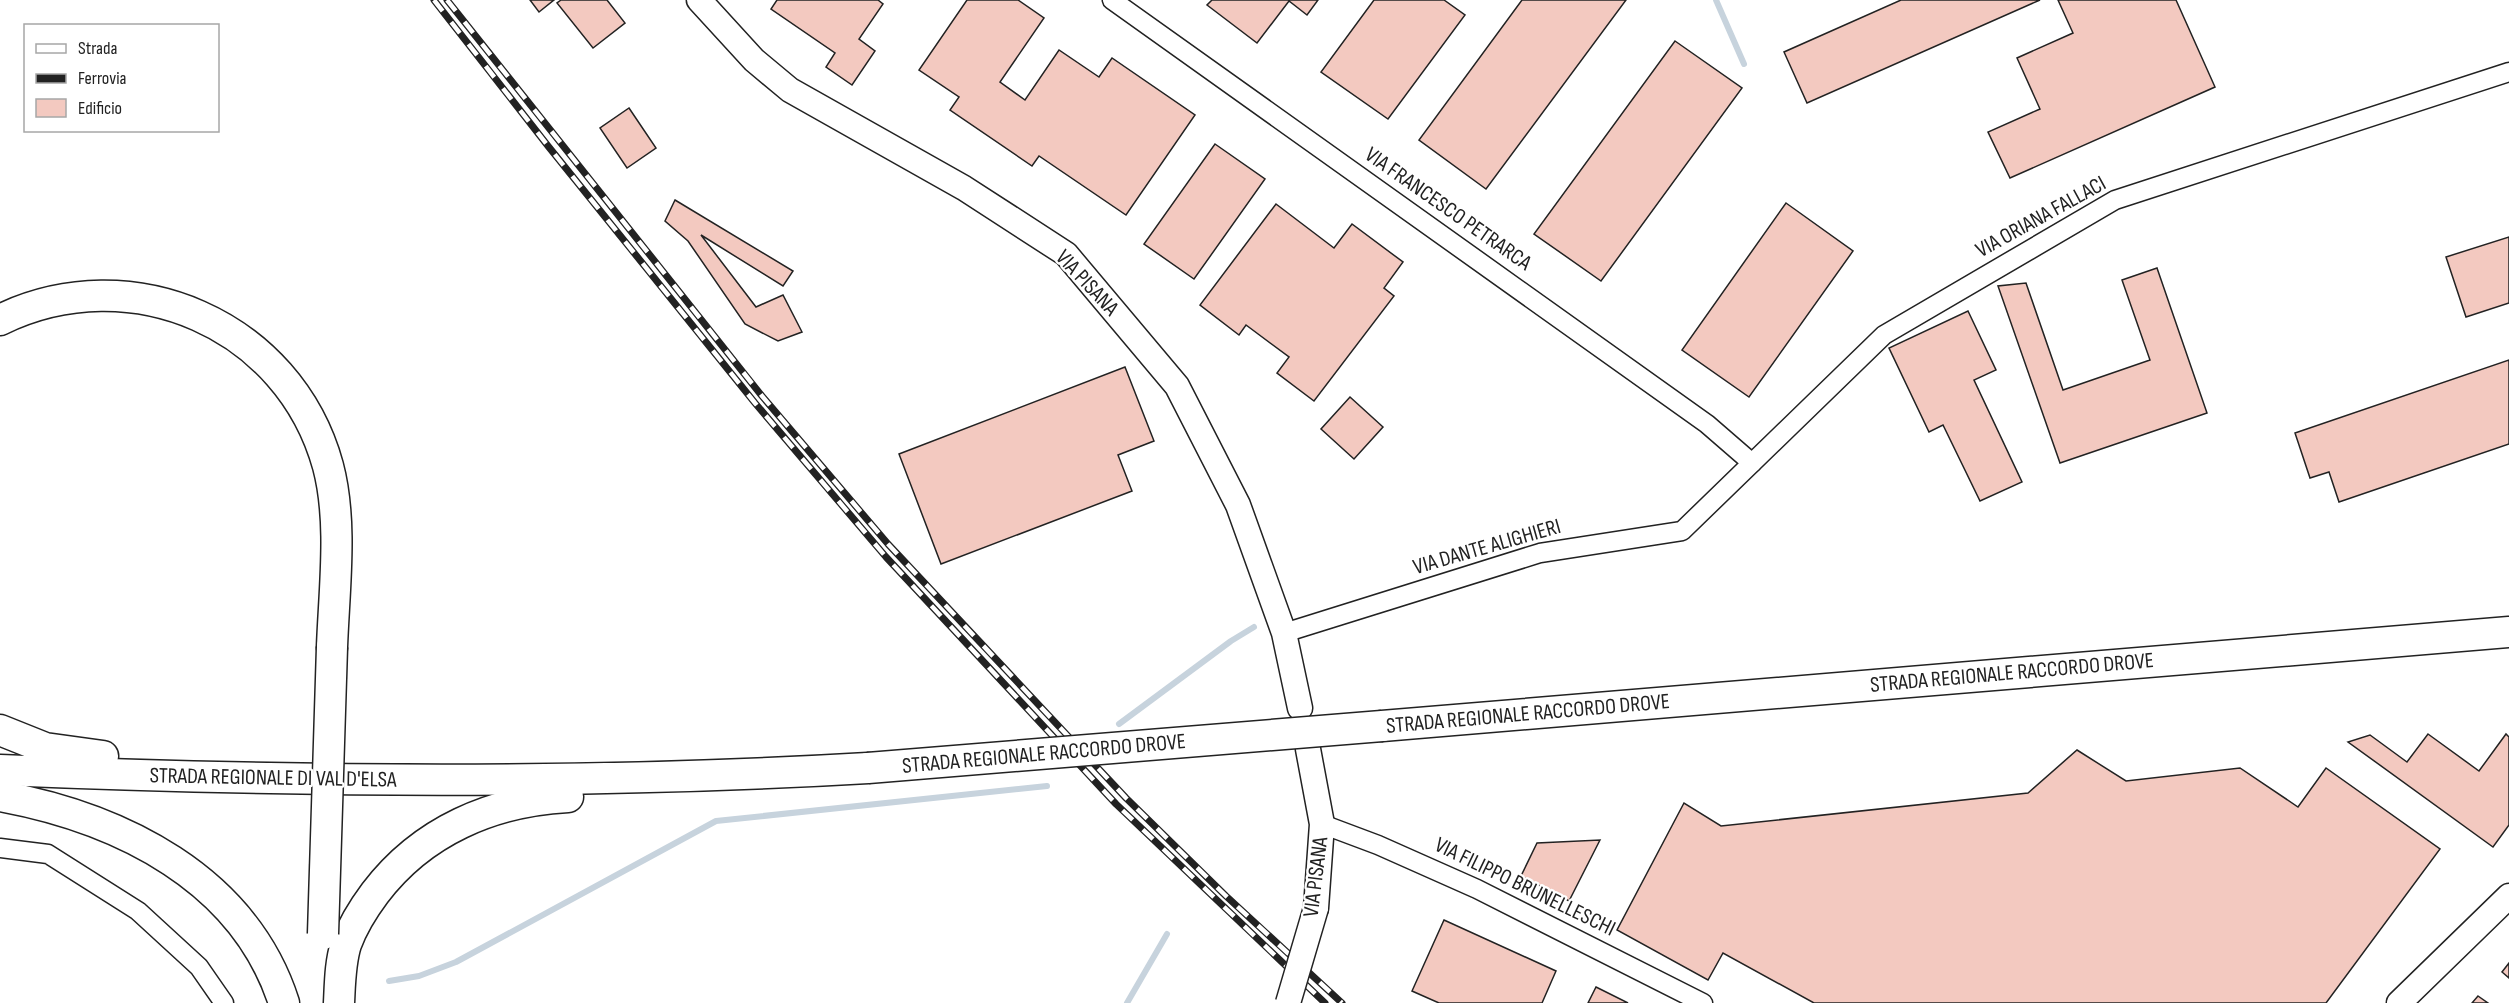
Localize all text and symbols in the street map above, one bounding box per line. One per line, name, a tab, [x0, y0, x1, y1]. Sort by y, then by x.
legend	[24, 24, 219, 132]
text: Strada	[78, 38, 118, 59]
text: Ferrovia	[78, 68, 126, 89]
text: Edificio	[78, 98, 122, 119]
street label: VIA FRANCESCO PETRARCA	[1359, 141, 1537, 277]
street label: VIA ORIANA FALLACI	[1971, 170, 2111, 264]
street label: VIA PISANA	[1050, 244, 1125, 322]
street label: VIA DANTE ALIGHIERI	[1410, 513, 1564, 581]
street label: STRADA REGIONALE RACCORDO DROVE	[1869, 647, 2155, 699]
street label: STRADA REGIONALE RACCORDO DROVE	[1385, 688, 1671, 740]
street label: STRADA REGIONALE RACCORDO DROVE	[901, 728, 1187, 780]
street label: STRADA REGIONALE DI VAL D'ELSA	[149, 762, 397, 794]
street label: VIA FILIPPO BRUNELLESCHI	[1430, 831, 1620, 943]
street label: VIA PISANA	[1298, 835, 1334, 919]

